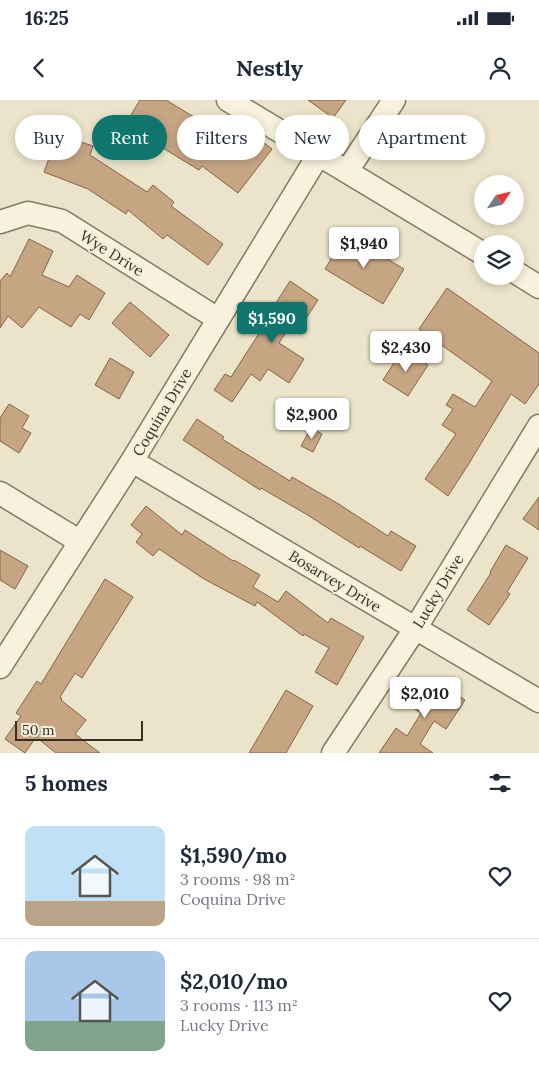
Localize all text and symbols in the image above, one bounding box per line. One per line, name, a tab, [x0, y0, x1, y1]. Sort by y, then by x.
text: 16:25	[25, 6, 69, 30]
icon: back	[25, 54, 53, 82]
text: Nestly	[236, 54, 303, 82]
icon: person	[486, 54, 514, 82]
chip: Buy	[15, 115, 82, 160]
chip: Rent	[92, 115, 167, 160]
chip: Filters	[177, 115, 265, 160]
chip: New	[275, 115, 349, 160]
chip: Apartment	[359, 115, 485, 160]
north arrow	[474, 175, 524, 225]
map controls	[474, 175, 524, 285]
street label: Wye Drive	[76, 226, 148, 280]
pin: $1,940	[323, 226, 405, 269]
text: $1,940	[340, 233, 388, 253]
button: layers	[474, 235, 524, 285]
pin: $1,590	[231, 302, 313, 344]
text: $1,590	[248, 308, 296, 328]
pin: $2,430	[365, 330, 447, 373]
text: $2,430	[381, 337, 431, 357]
street label: Coquina Drive	[128, 365, 196, 459]
pin: $2,900	[271, 398, 353, 440]
text: $2,900	[286, 404, 338, 424]
street label: Bosarvey Drive	[285, 546, 385, 616]
street label: Lucky Drive	[408, 551, 468, 631]
pin: $2,010	[384, 676, 466, 719]
text: $2,010	[401, 683, 449, 703]
scale bar	[15, 718, 142, 741]
text: 50 m	[22, 721, 55, 739]
icon: filters	[486, 769, 514, 797]
text: 5 homes	[25, 770, 108, 797]
text: $1,590/mo	[180, 842, 287, 869]
icon: home	[65, 846, 125, 906]
icon: heart	[486, 862, 514, 890]
text: 3 rooms · 98 m²	[180, 869, 296, 889]
text: Coquina Drive	[180, 889, 286, 909]
text: $2,010/mo	[180, 968, 288, 995]
icon: home	[65, 971, 125, 1031]
icon: heart	[486, 987, 514, 1015]
text: 3 rooms · 113 m²	[180, 995, 298, 1015]
text: Lucky Drive	[180, 1015, 269, 1035]

